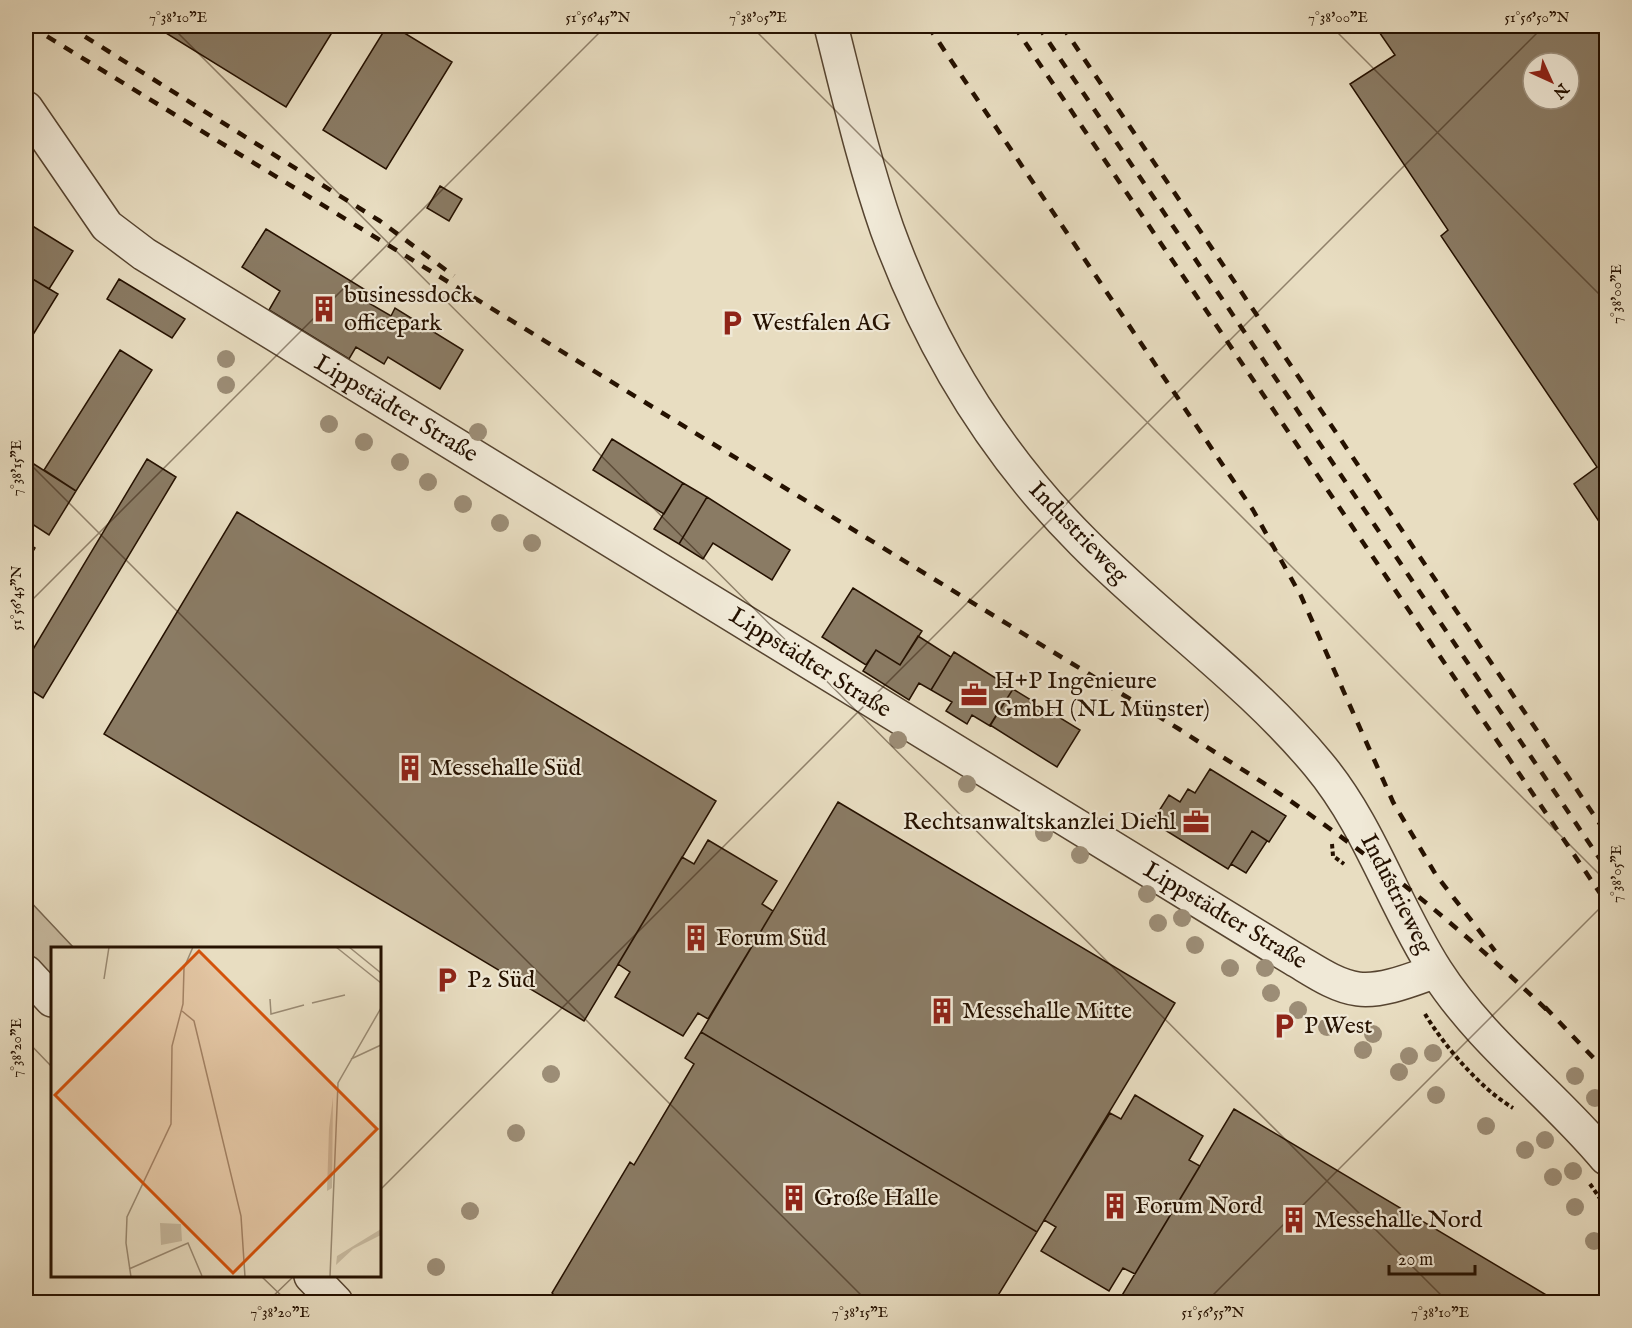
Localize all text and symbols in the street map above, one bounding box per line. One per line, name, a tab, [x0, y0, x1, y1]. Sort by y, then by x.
text: 7°38'10"E	[149, 8, 207, 27]
text: 51°56'45"N	[566, 8, 630, 27]
text: 7°38'05"E	[729, 8, 787, 27]
text: 7°38'00"E	[1308, 8, 1368, 27]
text: 51°56'50"N	[1505, 8, 1569, 27]
north arrow	[1521, 51, 1581, 111]
text: N	[1548, 78, 1573, 102]
text: 7°38'00"E	[1607, 264, 1626, 324]
place label: businessdock officepark	[344, 280, 474, 339]
building icon: businessdock officepark	[309, 294, 339, 324]
parking icon: Westfalen AG	[717, 308, 747, 338]
place label: Westfalen AG	[752, 308, 891, 339]
street label: Lippstädter Straße	[308, 348, 484, 470]
text: 7°38'15"E	[7, 440, 26, 496]
street label: Industrieweg	[1021, 475, 1135, 592]
text: 51°56'45"N	[7, 566, 26, 630]
street label: Lippstädter Straße	[723, 601, 897, 725]
place label: H+P Ingenieure GmbH (NL Münster)	[994, 666, 1210, 725]
office icon: H+P Ingenieure GmbH (NL Münster)	[959, 680, 989, 710]
building icon: Messehalle Süd	[395, 753, 425, 783]
place label: Messehalle Süd	[430, 753, 581, 784]
place label: Rechtsanwaltskanzlei Diehl	[903, 807, 1176, 838]
office icon: Rechtsanwaltskanzlei Diehl	[1181, 807, 1211, 837]
street label: Industrieweg	[1352, 829, 1440, 960]
text: 7°38'05"E	[1607, 845, 1626, 903]
street label: Lippstädter Straße	[1137, 855, 1313, 977]
building icon: Forum Süd	[681, 923, 711, 953]
place label: Forum Süd	[716, 923, 827, 954]
inset map	[51, 947, 381, 1277]
parking icon: P2 Süd	[432, 965, 462, 995]
place label: P2 Süd	[467, 965, 535, 996]
building icon: Messehalle Mitte	[927, 996, 957, 1026]
place label: Messehalle Mitte	[962, 996, 1132, 1027]
parking icon: P West	[1269, 1011, 1299, 1041]
place label: P West	[1304, 1011, 1372, 1042]
text: 7°38'20"E	[7, 1018, 26, 1078]
building icon: Große Halle	[779, 1183, 809, 1213]
place label: Große Halle	[814, 1183, 939, 1214]
building icon: Forum Nord	[1100, 1191, 1130, 1221]
place label: Forum Nord	[1135, 1191, 1263, 1222]
building icon: Messehalle Nord	[1279, 1205, 1309, 1235]
place label: Messehalle Nord	[1314, 1205, 1482, 1236]
scale bar	[1389, 1238, 1474, 1276]
text: 20 m	[1398, 1249, 1433, 1272]
text: 7°38'20"E	[250, 1303, 310, 1322]
text: 7°38'15"E	[832, 1303, 888, 1322]
text: 51°56'55"N	[1182, 1303, 1244, 1322]
text: 7°38'10"E	[1411, 1303, 1469, 1322]

